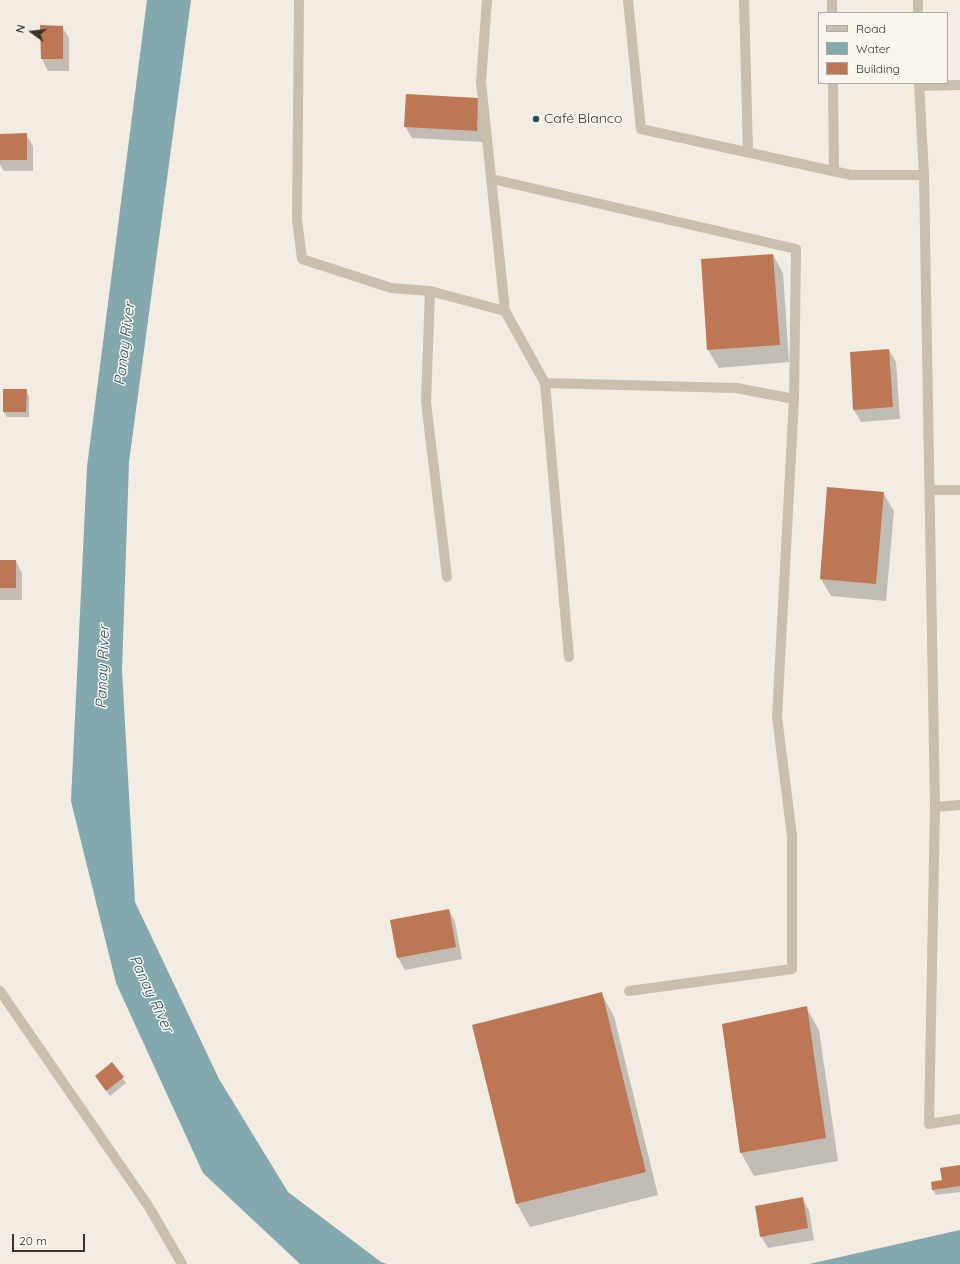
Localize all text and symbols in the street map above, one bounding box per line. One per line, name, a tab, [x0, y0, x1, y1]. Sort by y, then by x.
north arrow	[12, 12, 52, 52]
legend	[818, 12, 948, 84]
text: Road	[856, 21, 886, 36]
text: N	[13, 23, 28, 35]
text: Water	[856, 41, 890, 56]
text: Building	[856, 61, 900, 76]
place label: Café Blanco	[544, 111, 622, 127]
marker: Café Blanco	[531, 114, 541, 124]
water label: Panay River	[111, 301, 139, 387]
water label: Panay River	[93, 625, 113, 709]
water label: Panay River	[125, 952, 177, 1036]
scale bar	[14, 1226, 87, 1252]
text: 20 m	[19, 1233, 47, 1248]

